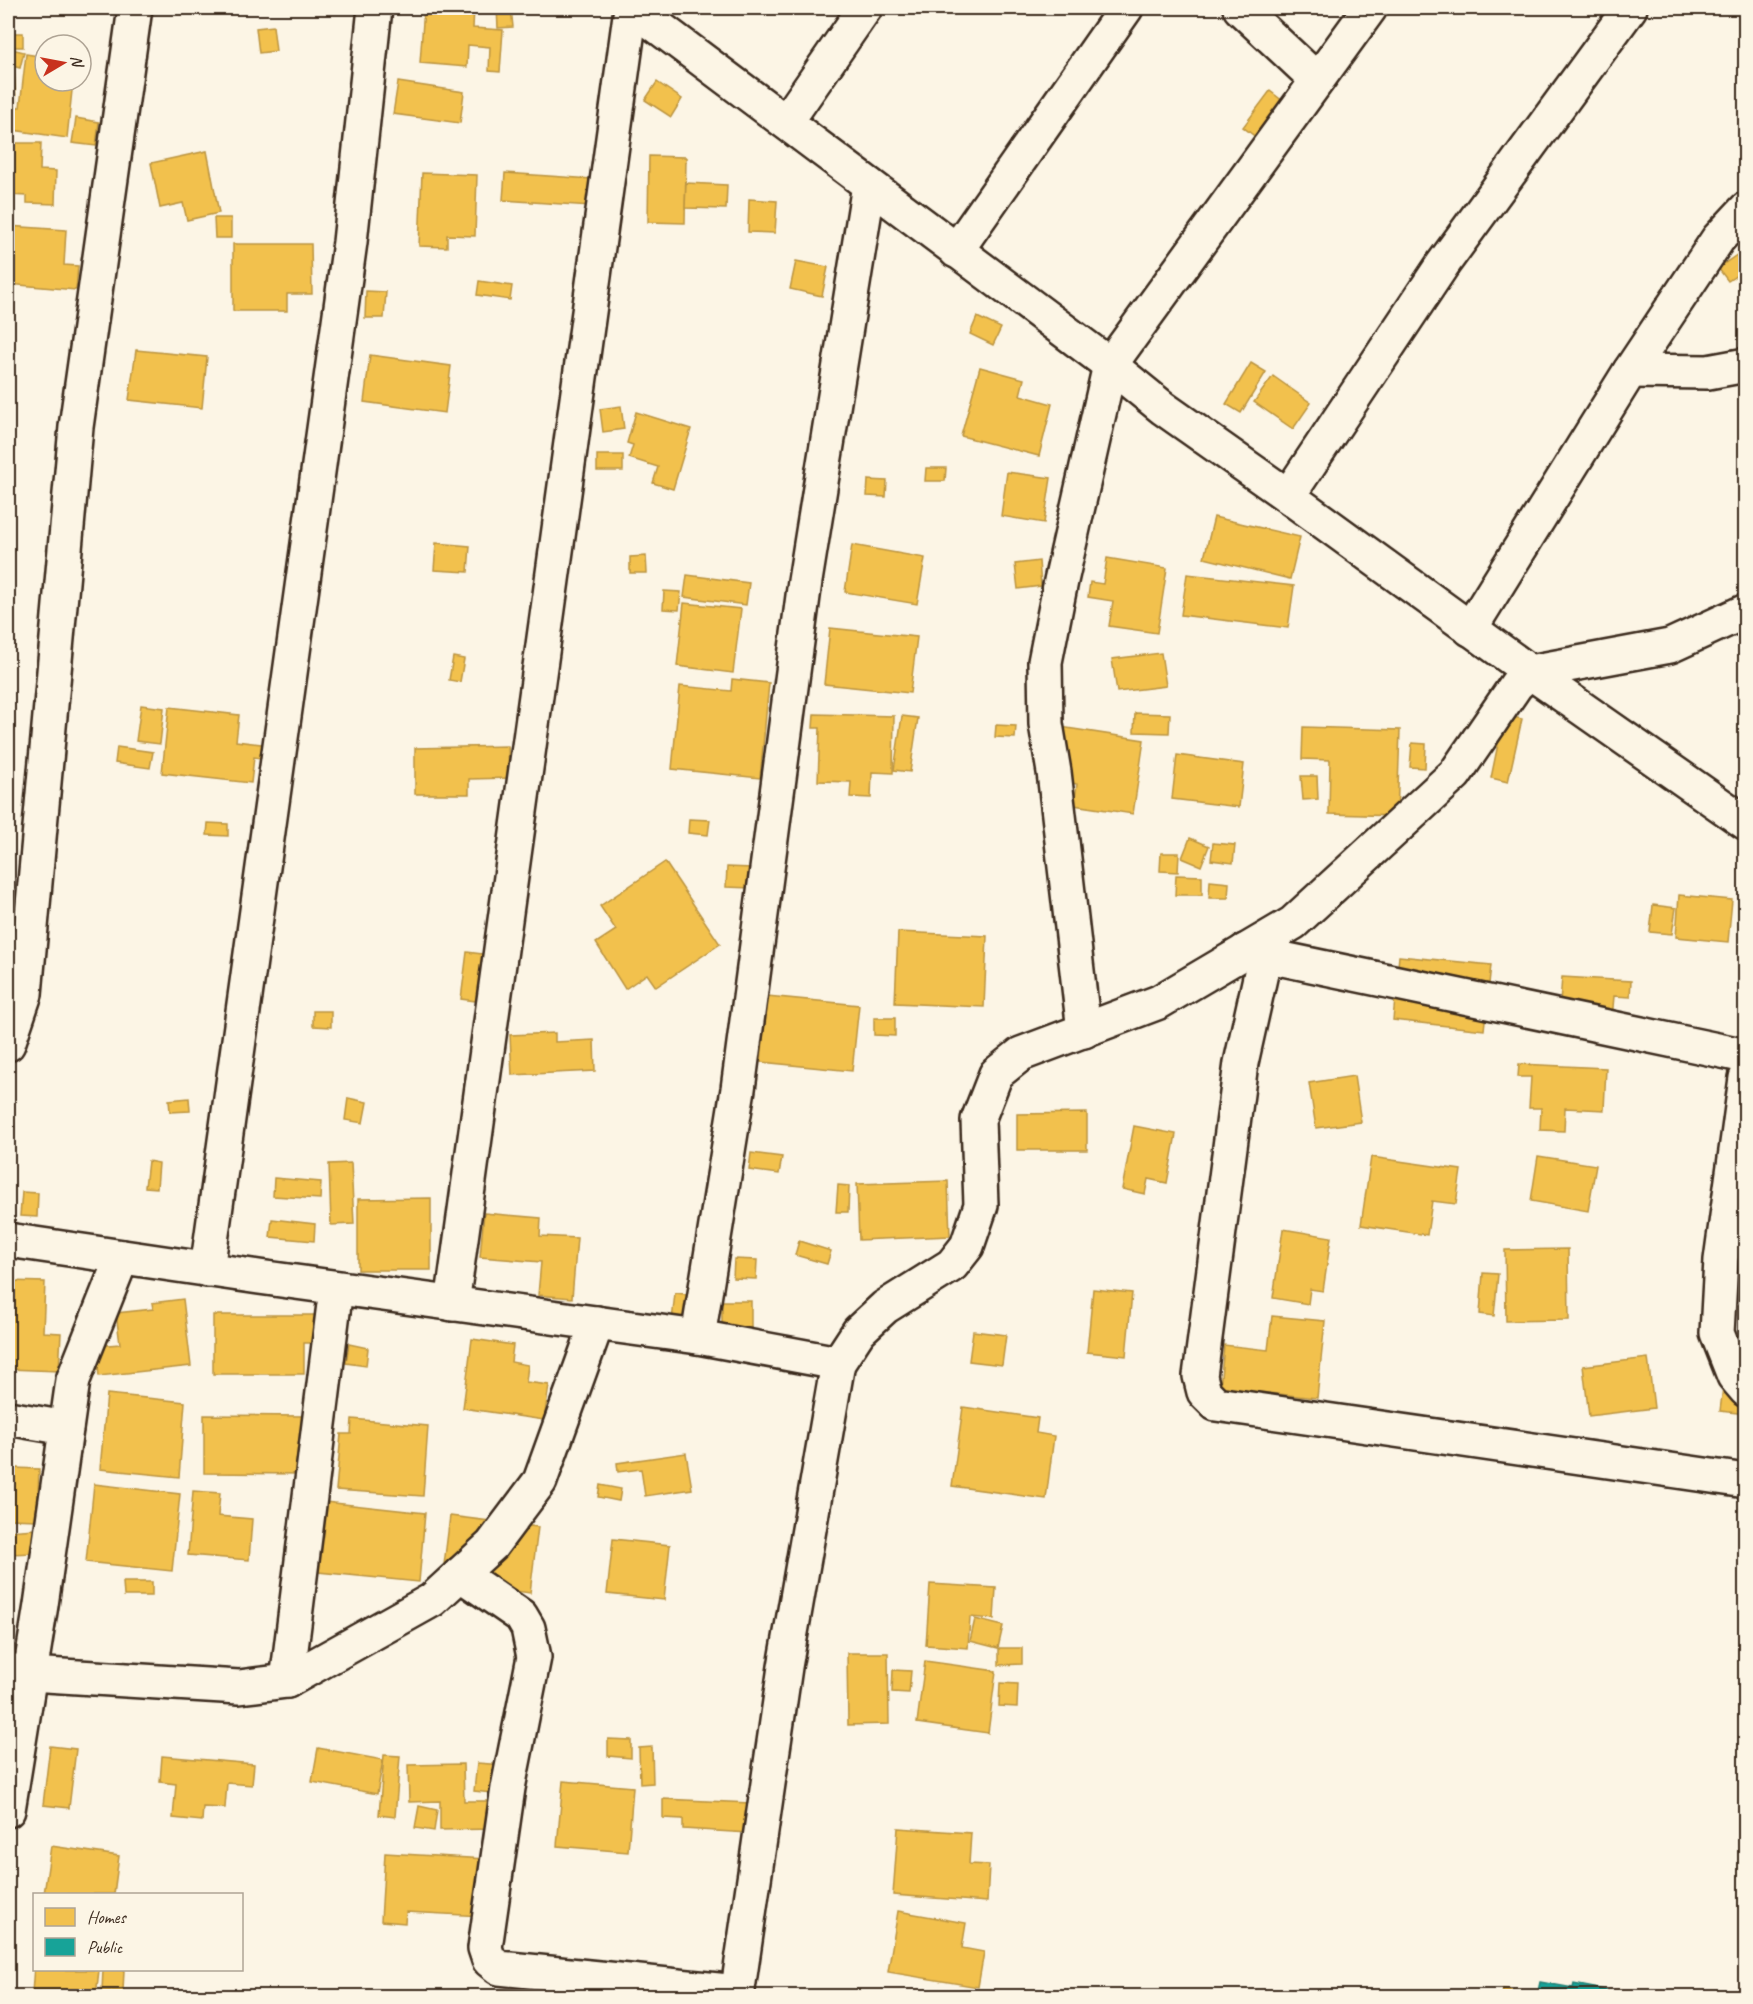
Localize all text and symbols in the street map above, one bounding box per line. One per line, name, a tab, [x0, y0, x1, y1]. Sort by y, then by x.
north arrow	[33, 33, 93, 93]
text: N	[66, 54, 88, 70]
legend	[33, 1893, 243, 1971]
text: Homes	[87, 1906, 127, 1928]
text: Public	[87, 1936, 124, 1958]

